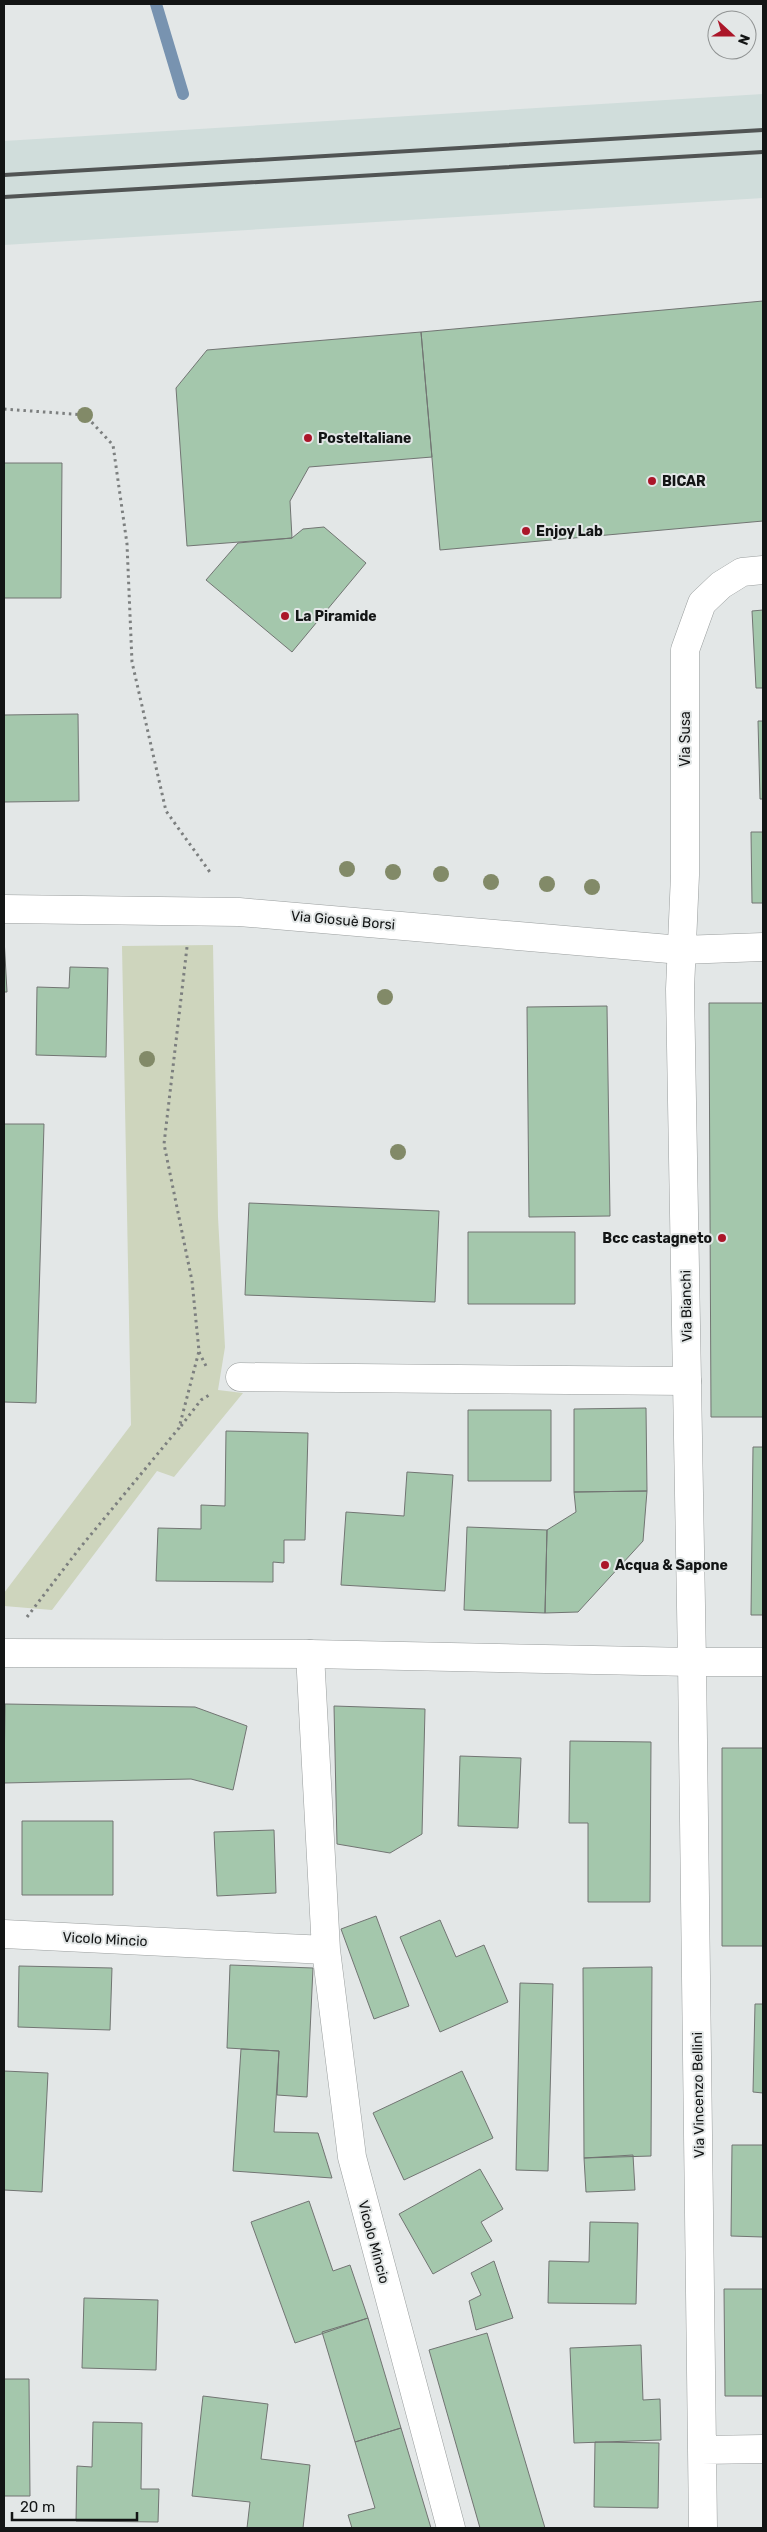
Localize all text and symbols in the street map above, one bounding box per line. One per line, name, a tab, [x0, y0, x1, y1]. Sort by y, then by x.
north arrow	[707, 10, 757, 60]
text: N	[734, 32, 753, 47]
place label: PosteItaliane	[318, 430, 411, 447]
marker: PosteItaliane	[302, 432, 314, 444]
place label: BICAR	[662, 473, 706, 490]
marker: BICAR	[646, 475, 658, 487]
place label: Enjoy Lab	[536, 523, 603, 540]
marker: Enjoy Lab	[520, 525, 532, 537]
place label: La Piramide	[295, 608, 377, 625]
marker: La Piramide	[279, 610, 291, 622]
street label: Via Susa	[677, 711, 694, 767]
street label: Via Giosuè Borsi	[290, 907, 396, 934]
place label: Bcc castagneto	[602, 1230, 712, 1247]
marker: Bcc castagneto	[716, 1232, 728, 1244]
street label: Via Bianchi	[677, 1270, 696, 1342]
place label: Acqua & Sapone	[615, 1557, 728, 1574]
marker: Acqua & Sapone	[599, 1559, 611, 1571]
street label: Vicolo Mincio	[62, 1929, 148, 1950]
street label: Via Vincenzo Bellini	[689, 2032, 708, 2158]
street label: Vicolo Mincio	[354, 2199, 393, 2286]
scale bar	[12, 2490, 138, 2522]
text: 20 m	[20, 2498, 55, 2516]

